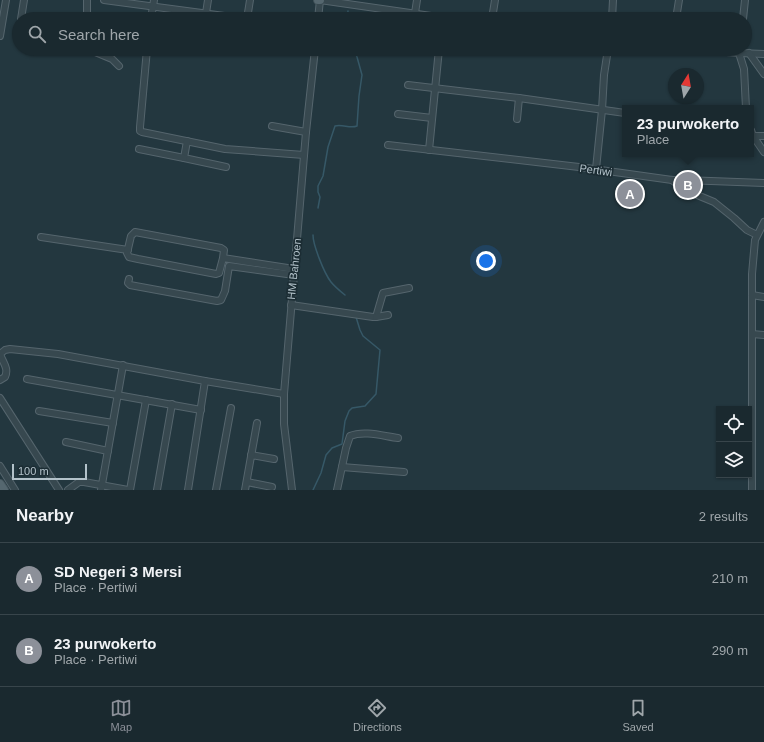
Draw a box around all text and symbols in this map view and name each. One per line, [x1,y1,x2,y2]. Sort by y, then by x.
search box [12,12,752,56]
icon: search [26,23,48,45]
text: Search here [58,26,140,43]
north arrow [668,68,704,104]
popup [622,105,754,157]
text: 23 purwokerto [637,115,739,132]
text: Place [637,132,669,147]
street label: Pertiwi [579,162,613,178]
pin: B [675,170,701,200]
pin: A [617,179,643,209]
street label: HM Bahroen [285,238,303,300]
your location [476,251,496,271]
map controls [716,406,752,478]
button: locate [716,406,752,442]
button: layers [716,442,752,478]
scale bar [12,462,87,481]
text: 100 m [18,465,49,477]
text: Nearby [16,506,74,525]
text: 2 results [699,509,748,524]
text: SD Negeri 3 Mersi [54,563,182,580]
text: A [24,571,34,586]
text: 210 m [712,571,748,586]
text: Place · Pertiwi [54,580,137,595]
text: 23 purwokerto [54,635,157,652]
text: B [24,643,34,658]
text: 290 m [712,643,748,658]
text: Place · Pertiwi [54,652,137,667]
tab: Map [110,697,132,733]
tab: Directions [353,697,402,733]
tab: Saved [622,697,654,733]

